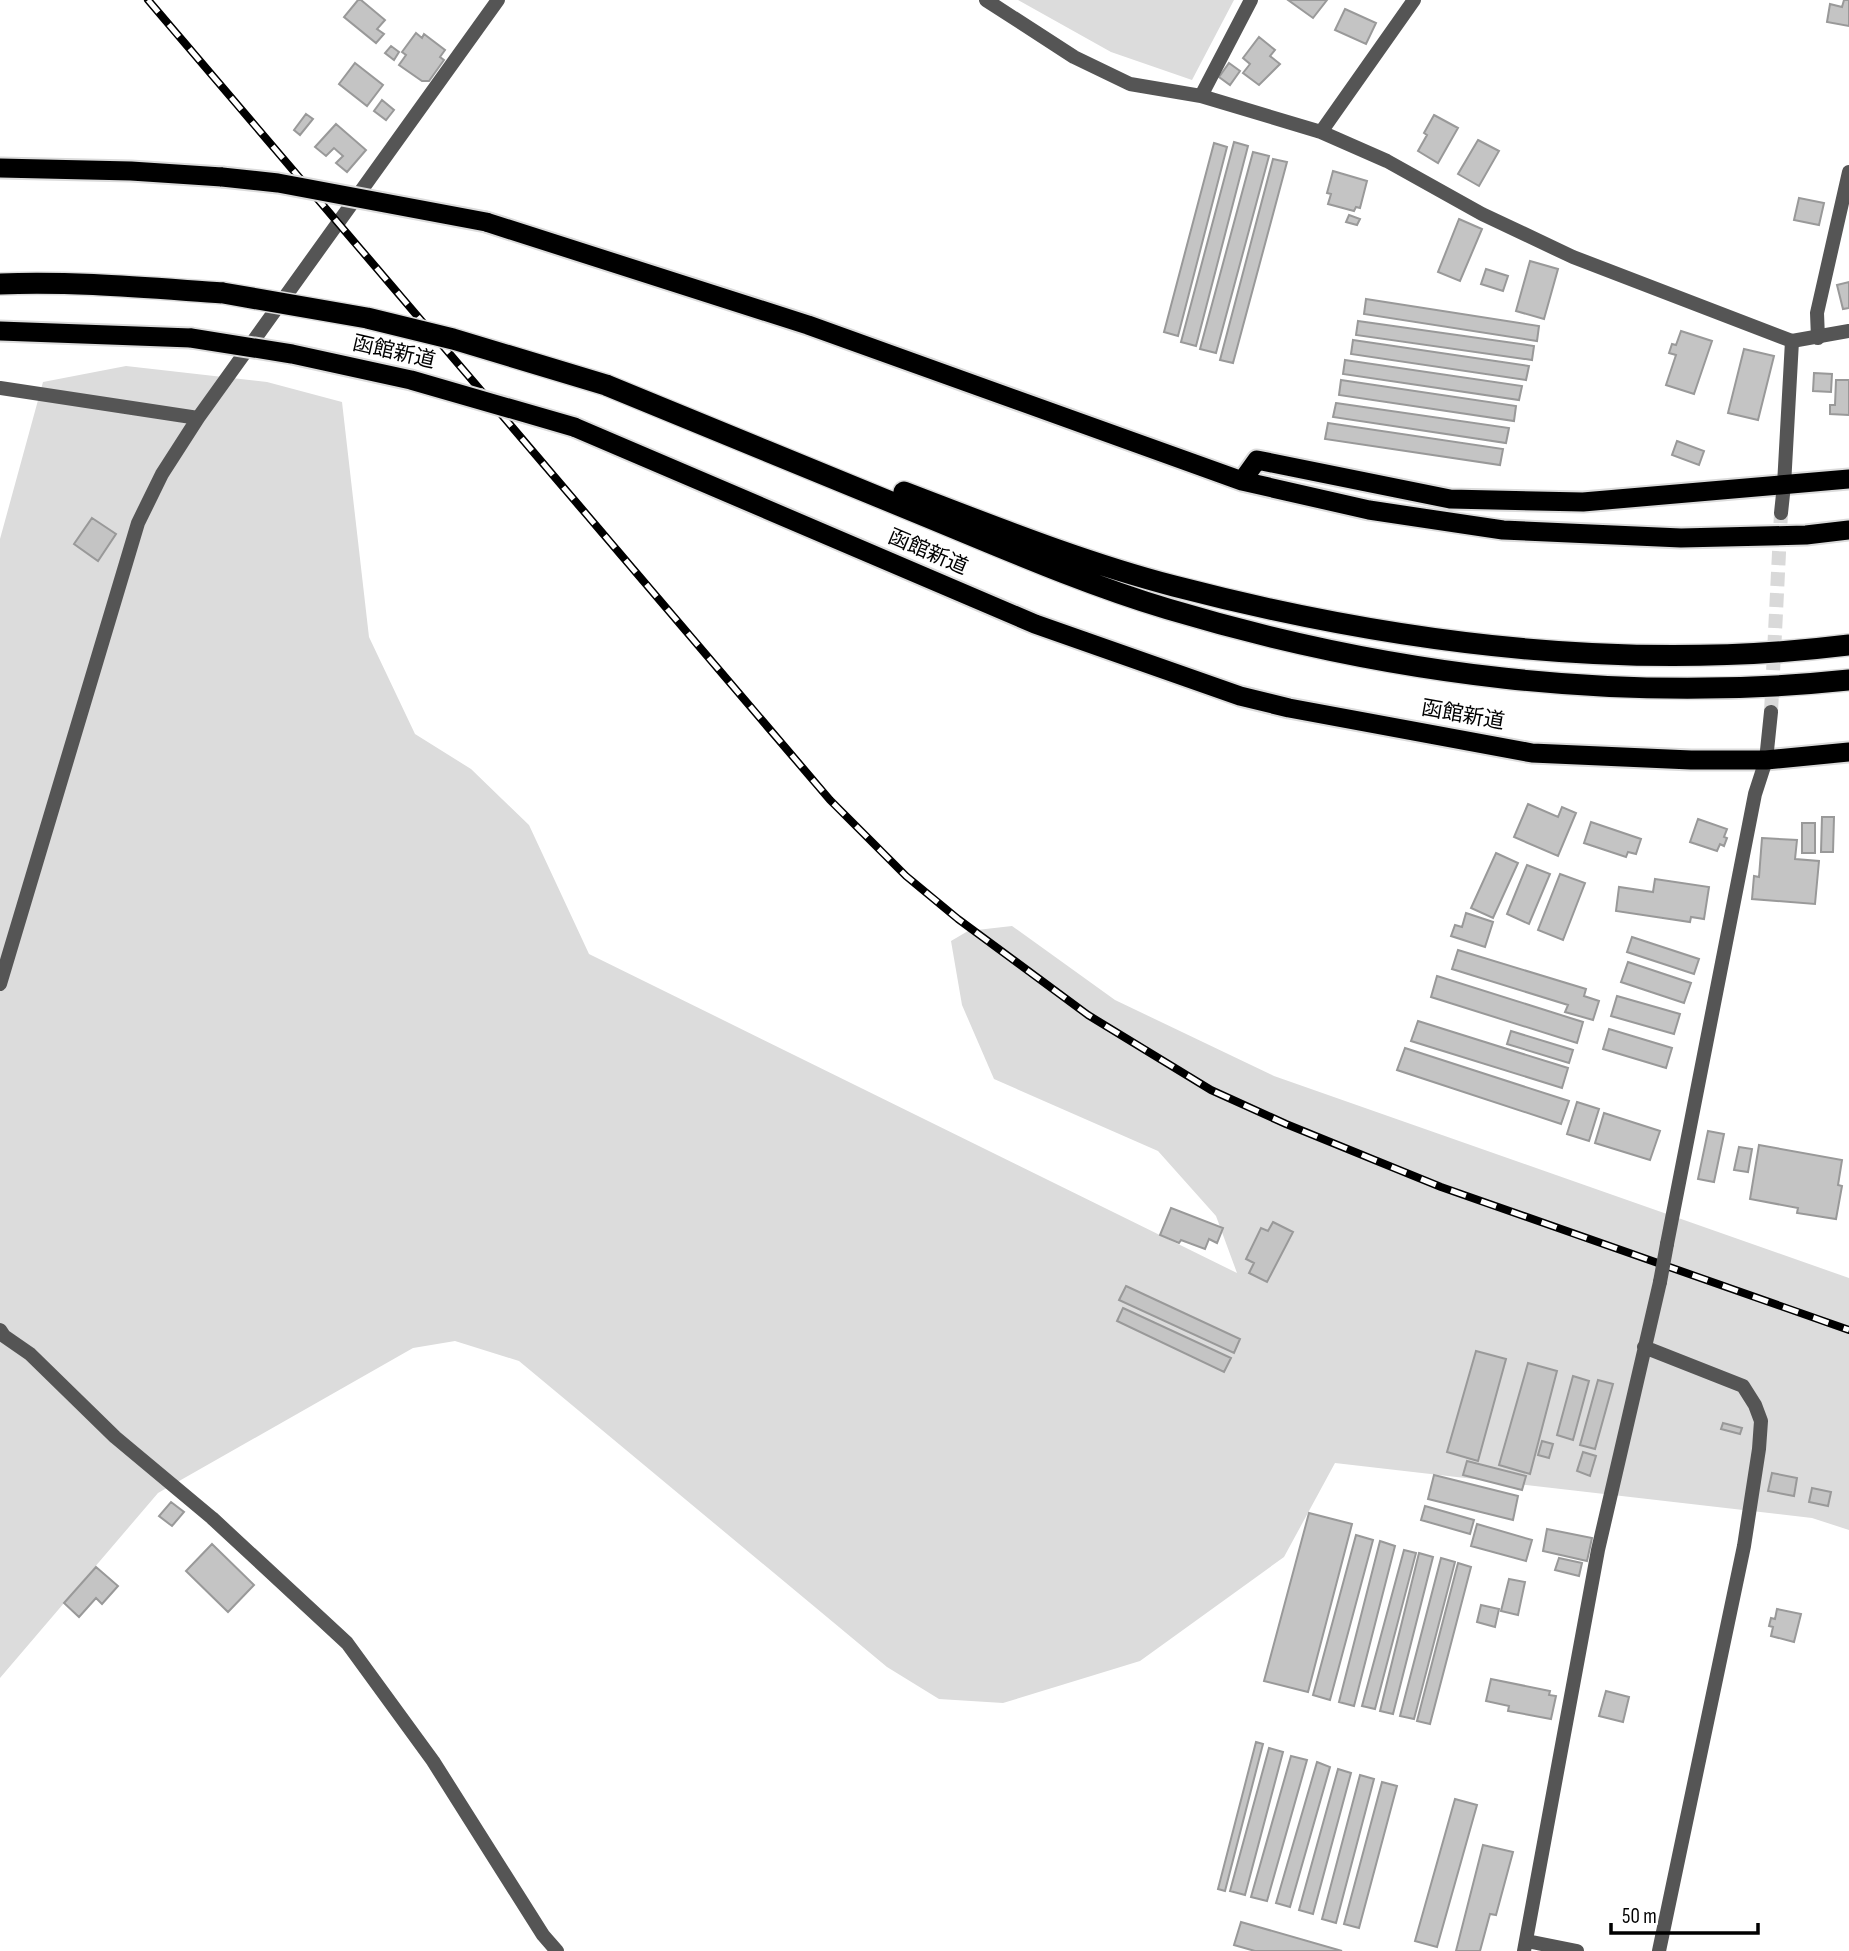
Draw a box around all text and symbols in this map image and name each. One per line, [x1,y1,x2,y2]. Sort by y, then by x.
street label: 函館新道 [350,330,438,374]
street label: 函館新道 [884,524,972,580]
street label: 函館新道 [1419,695,1507,735]
scale bar [1611,1892,1758,1936]
text: 50 m [1622,1904,1657,1929]

